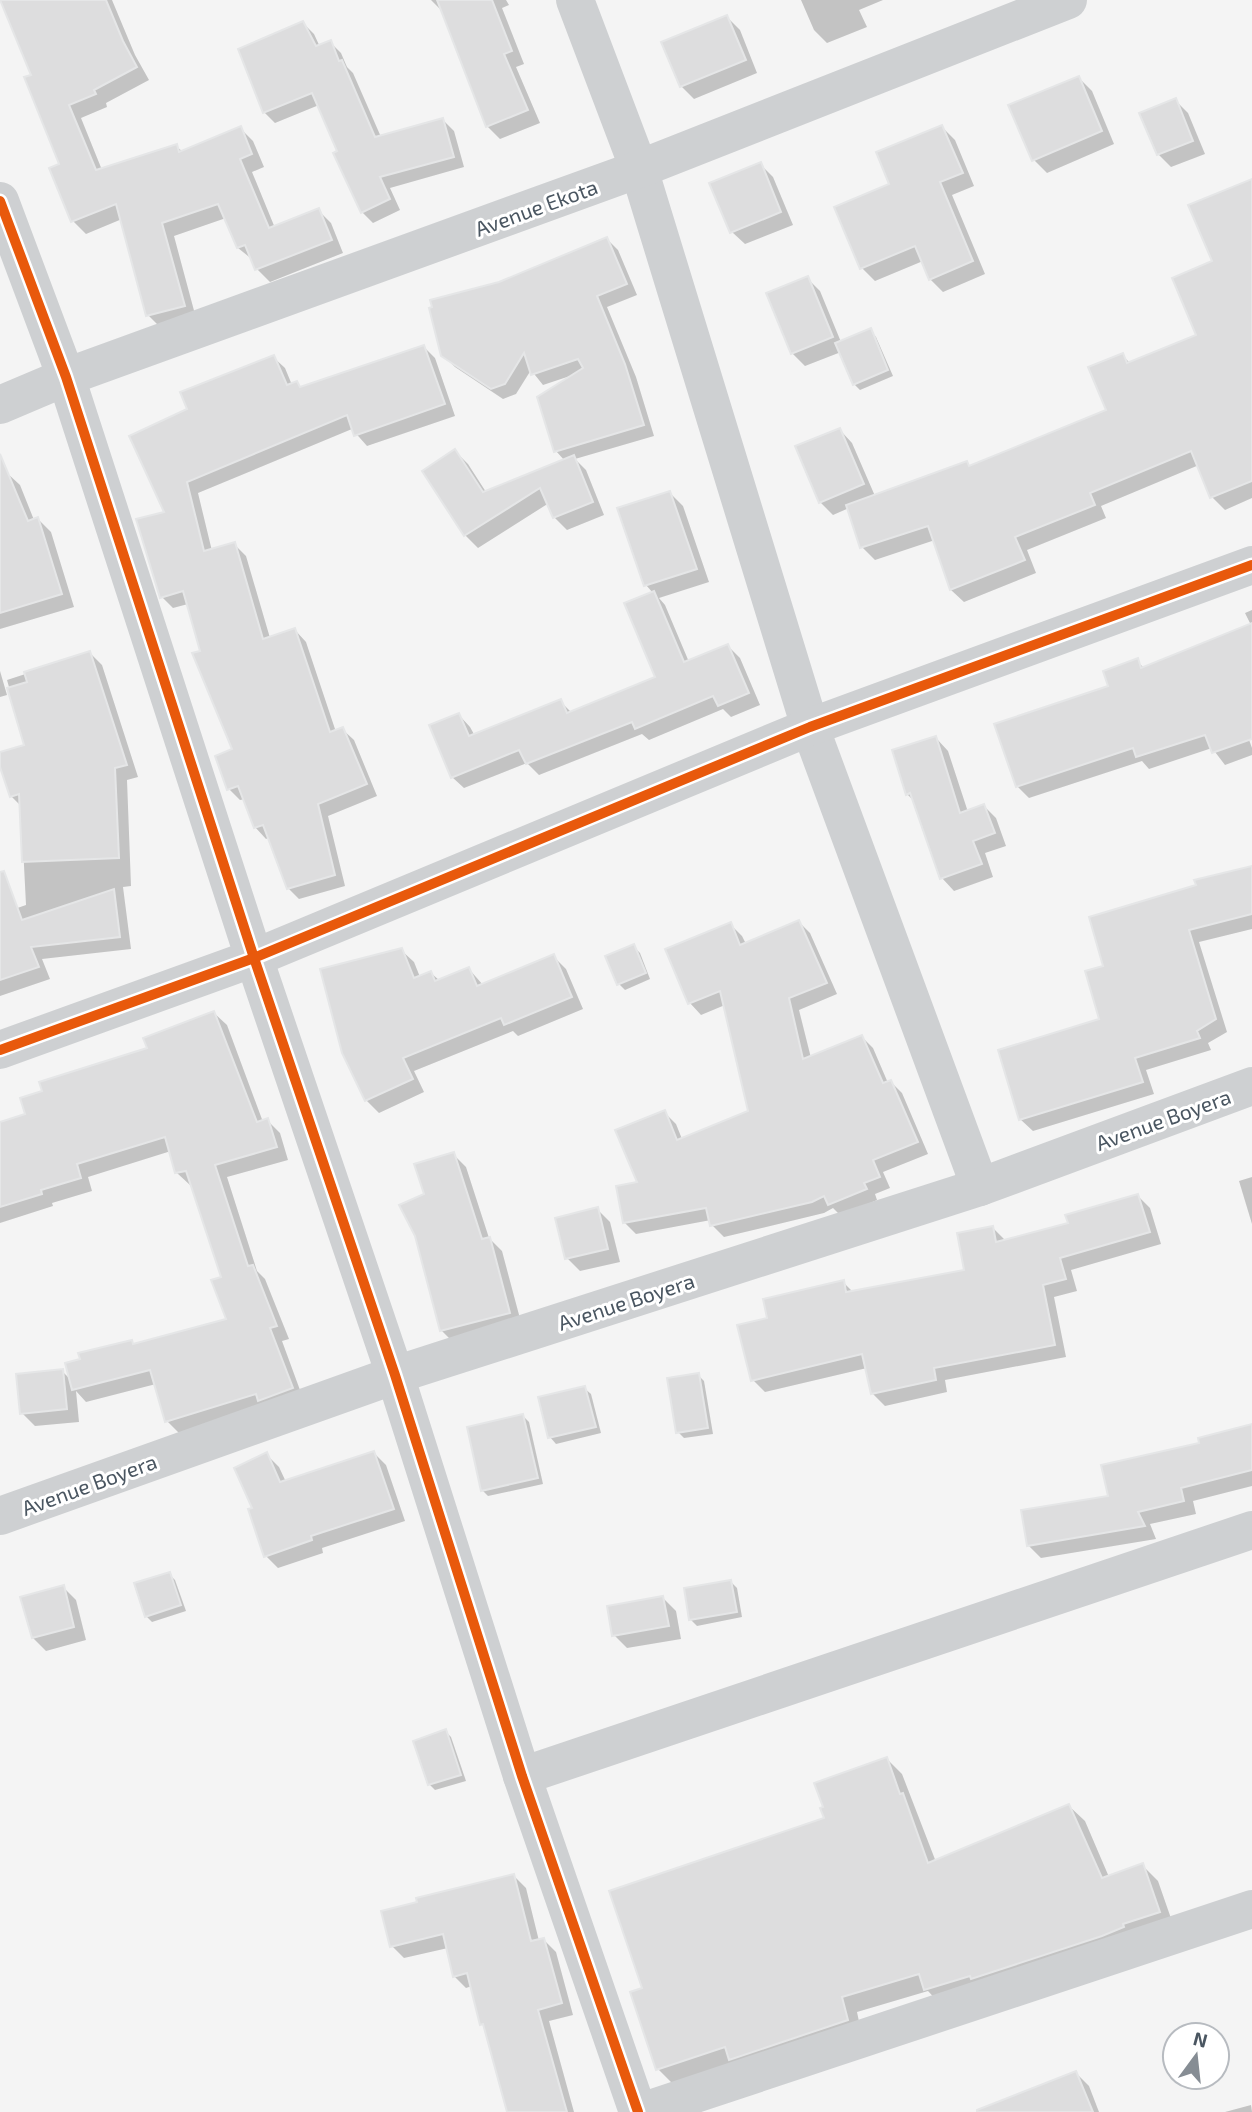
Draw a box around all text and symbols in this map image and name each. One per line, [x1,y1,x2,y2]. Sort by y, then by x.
street label: Avenue Ekota [471,173,601,241]
street label: Avenue Boyera [1092,1083,1234,1155]
street label: Avenue Boyera [555,1267,697,1335]
street label: Avenue Boyera [18,1448,160,1520]
north arrow [1161,2021,1231,2091]
text: N [1191,2026,1210,2052]

